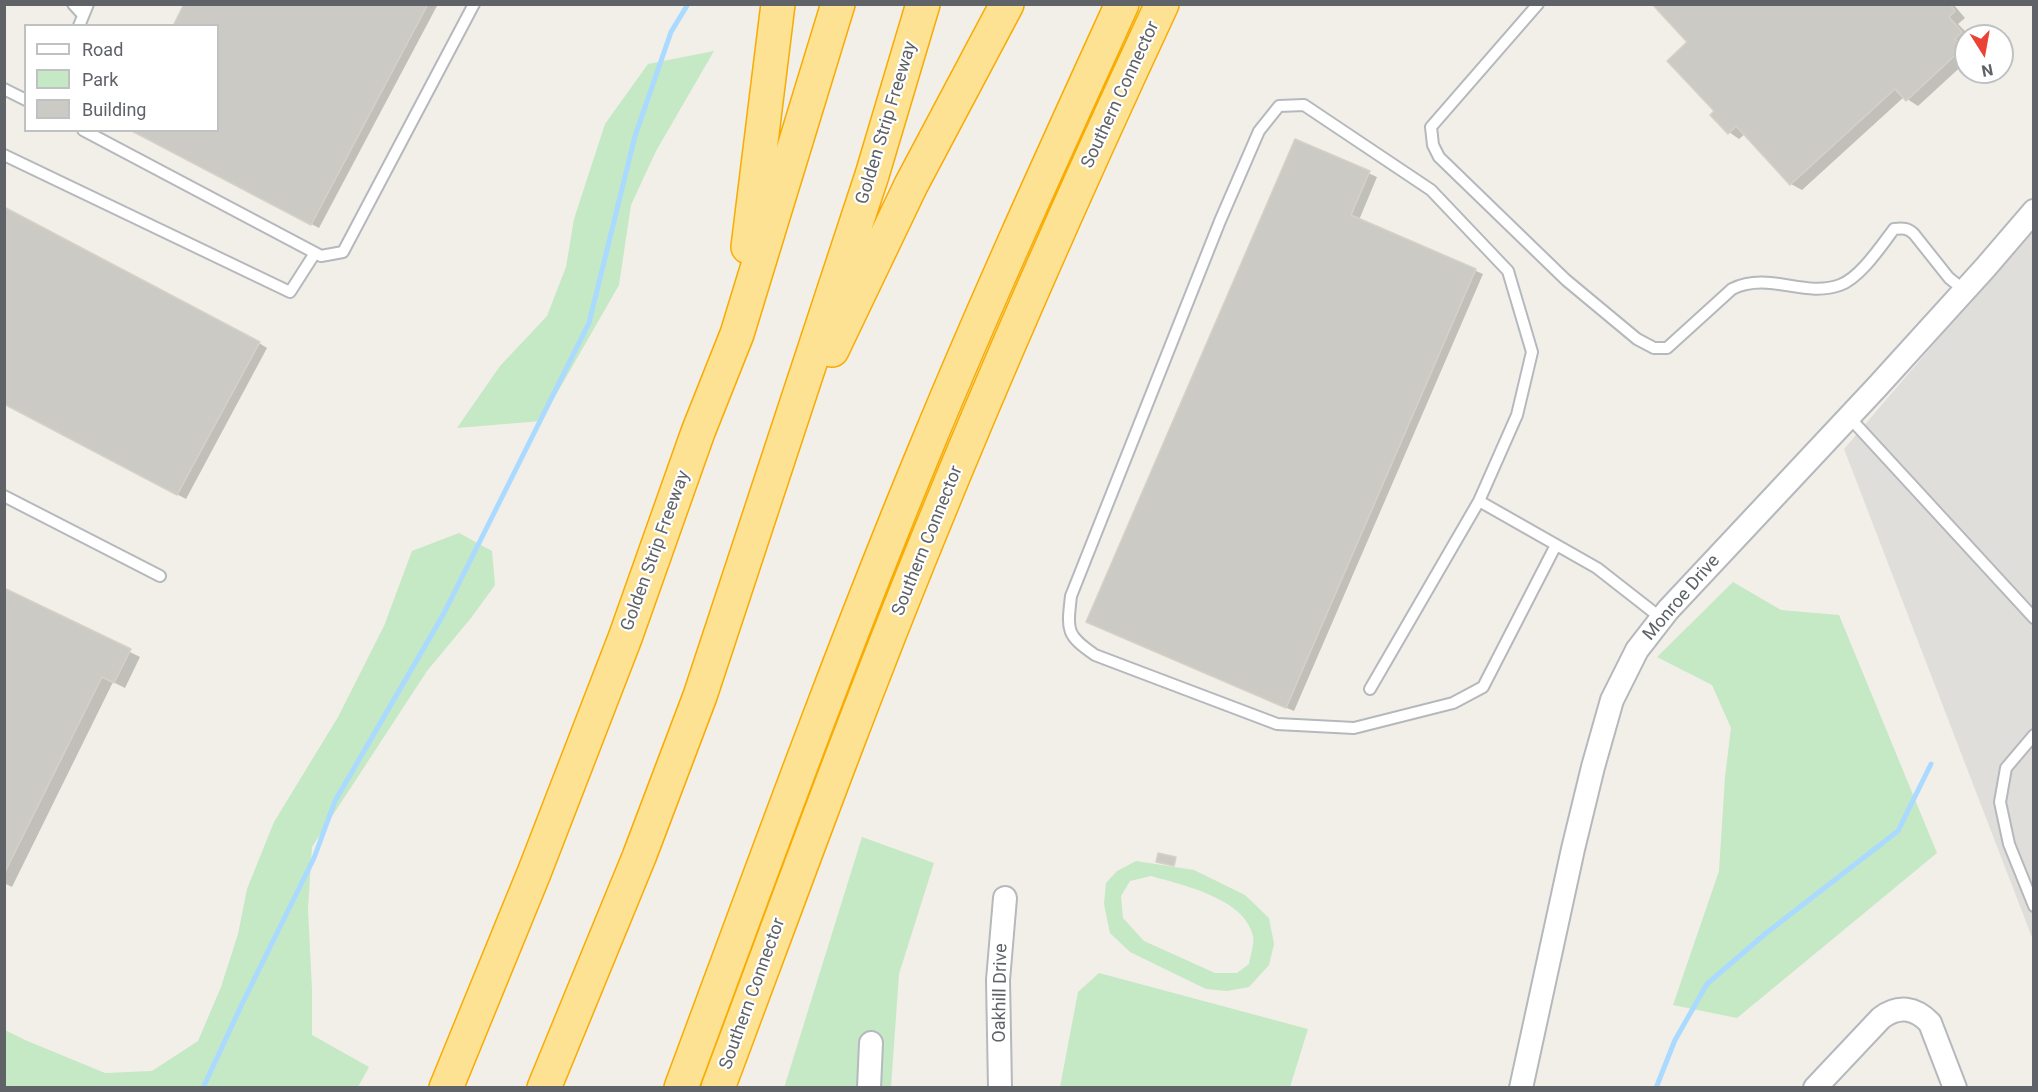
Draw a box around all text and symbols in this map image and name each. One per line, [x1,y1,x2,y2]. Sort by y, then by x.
street label: Southern Connector [1077,18,1165,172]
legend [24,24,219,132]
north arrow [1954,24,2014,84]
text: Road [82,39,123,60]
street label: Golden Strip Freeway [852,39,922,207]
text: N [1980,60,1995,81]
text: Park [82,69,118,90]
text: Building [82,99,146,120]
street label: Southern Connector [888,463,968,619]
street label: Golden Strip Freeway [617,468,695,634]
street label: Monroe Drive [1639,551,1725,645]
street label: Southern Connector [716,915,790,1073]
street label: Oakhill Drive [989,943,1013,1043]

